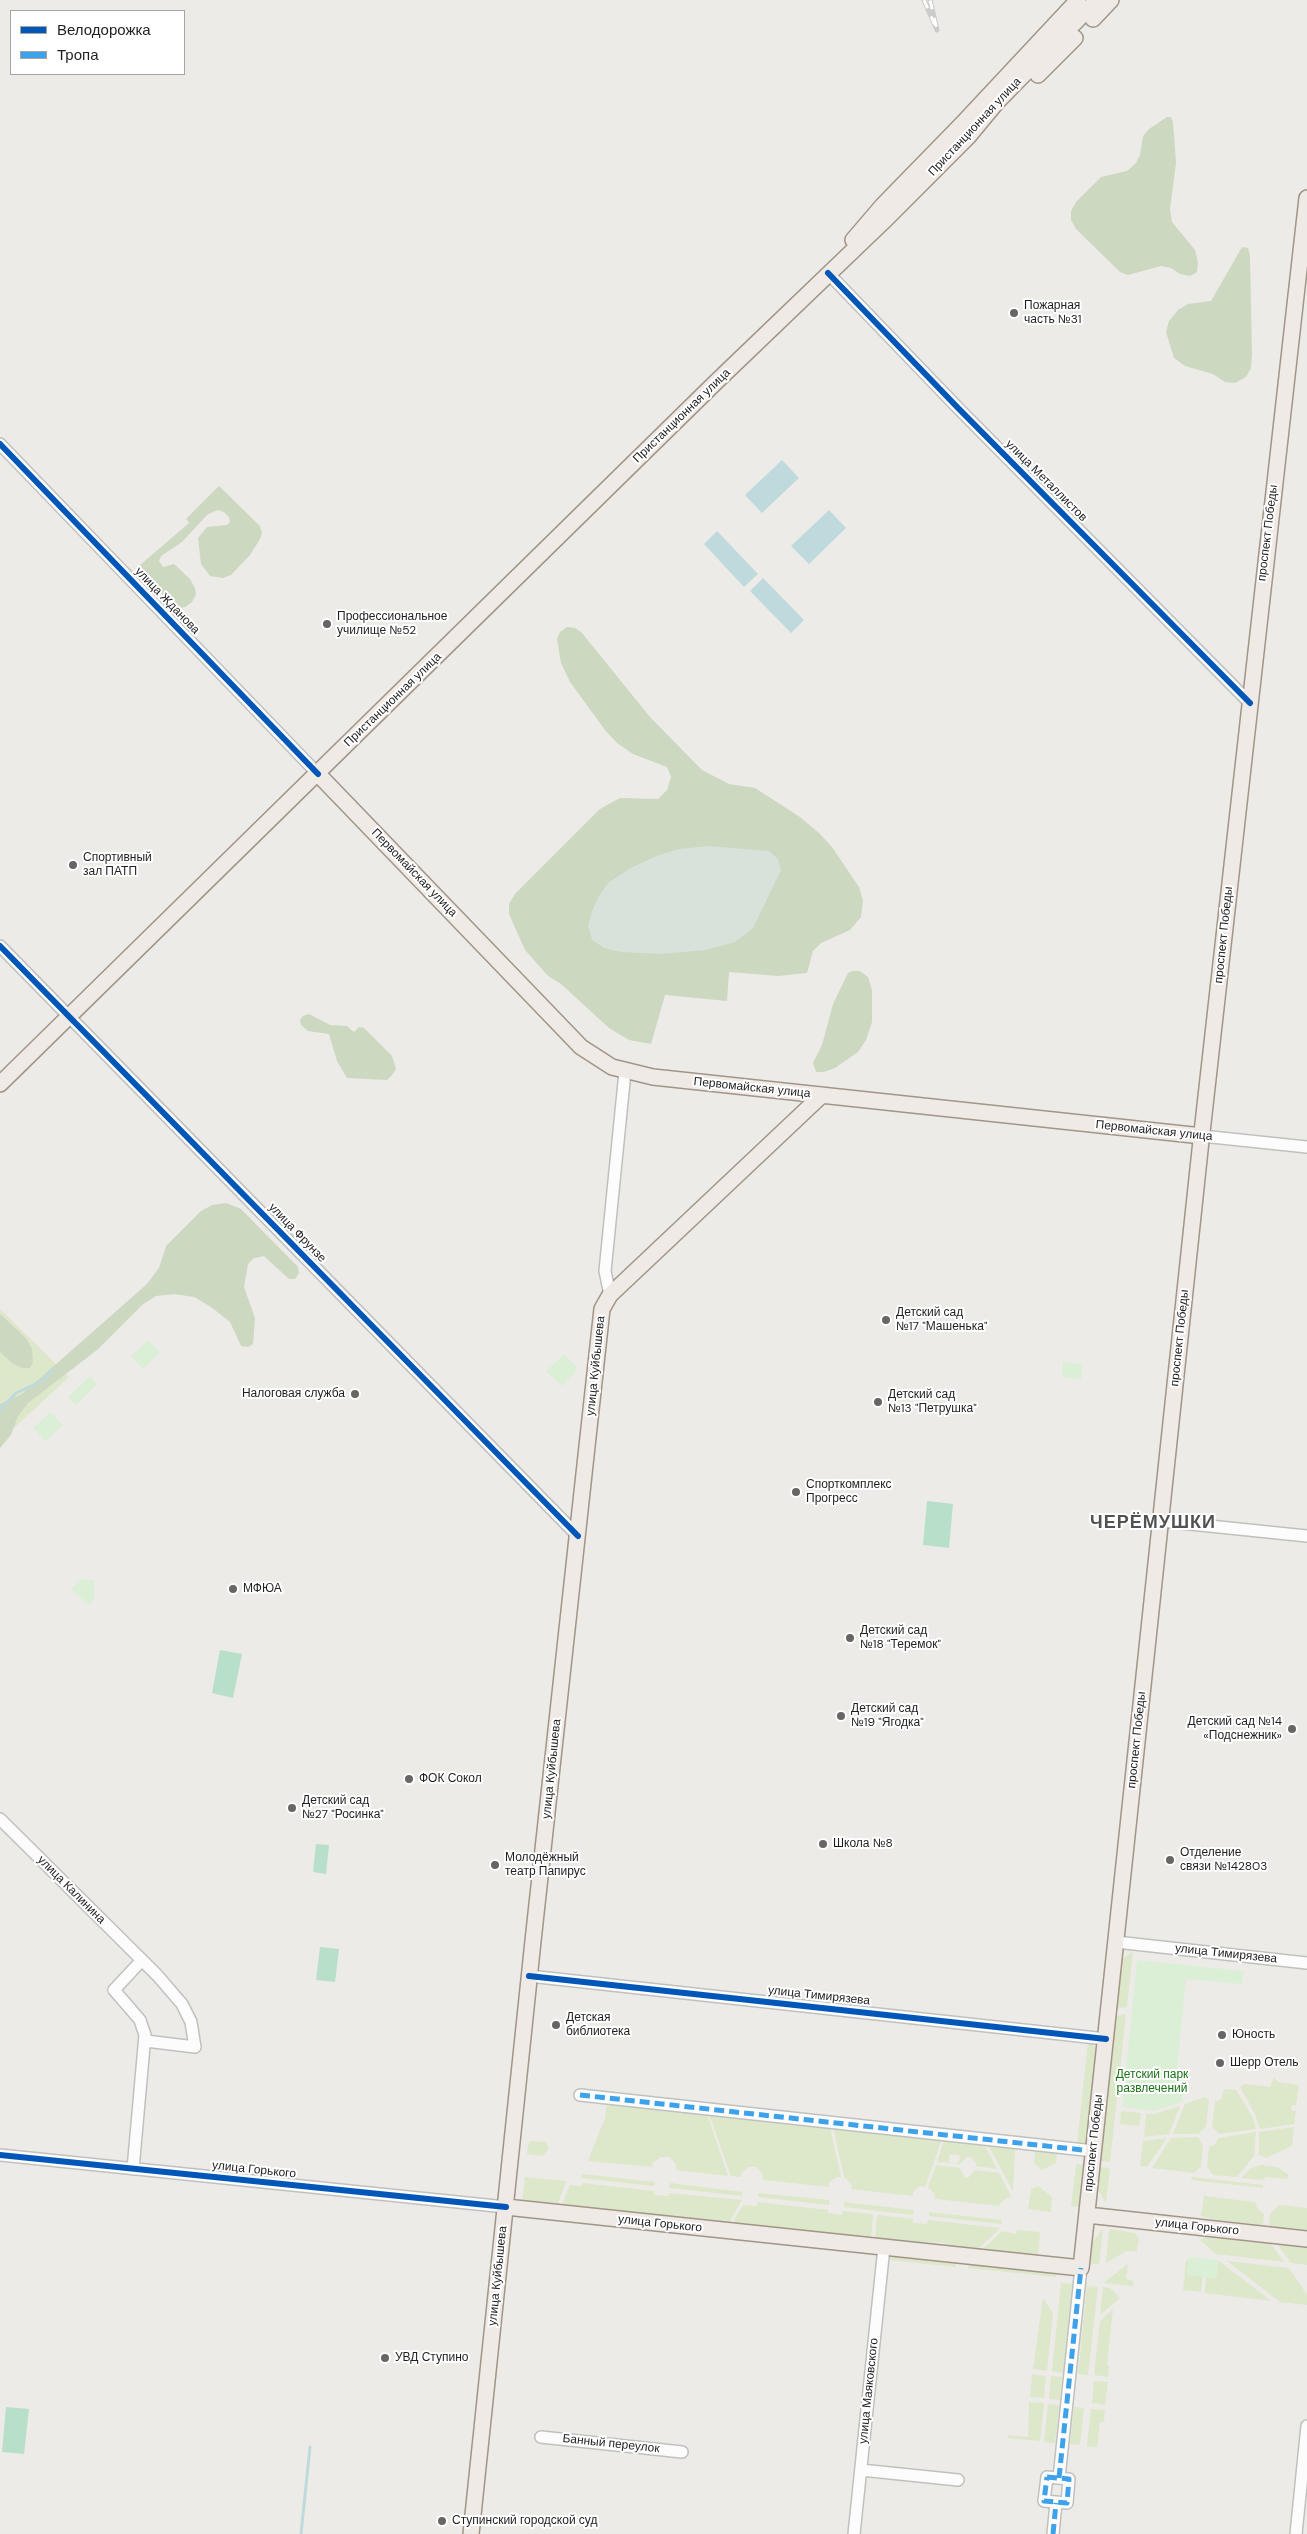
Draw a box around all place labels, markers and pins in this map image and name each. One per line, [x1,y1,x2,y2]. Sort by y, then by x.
place label: Пожарная часть №31 [1024,299,1081,327]
marker: Пожарная часть №31 [1008,307,1020,319]
place label: Профессиональное училище №52 [337,610,447,638]
marker: Профессиональное училище №52 [321,618,333,630]
place label: Спортивный зал ПАТП [83,851,152,879]
marker: Спортивный зал ПАТП [67,859,79,871]
place label: Детский сад №17 "Машенька" [896,1306,987,1334]
marker: Детский сад №17 "Машенька" [880,1314,892,1326]
place label: Налоговая служба [242,1387,345,1401]
marker: Налоговая служба [349,1388,361,1400]
place label: Детский сад №13 "Петрушка" [888,1388,977,1416]
marker: Детский сад №13 "Петрушка" [872,1396,884,1408]
place label: Спорткомплекс Прогресс [806,1478,892,1506]
marker: Спорткомплекс Прогресс [790,1486,802,1498]
place label: МФЮА [243,1582,282,1596]
marker: МФЮА [227,1583,239,1595]
place label: Детский сад №18 "Теремок" [860,1624,941,1652]
marker: Детский сад №18 "Теремок" [844,1632,856,1644]
place label: Детский сад №19 "Ягодка" [851,1702,924,1730]
marker: Детский сад №19 "Ягодка" [835,1710,847,1722]
place label: Детский сад №14 «Подснежник» [1188,1715,1282,1743]
marker: Детский сад №14 «Подснежник» [1286,1723,1298,1735]
place label: ФОК Сокол [419,1772,482,1786]
marker: ФОК Сокол [403,1773,415,1785]
place label: Детский сад №27 "Росинка" [302,1794,384,1822]
marker: Детский сад №27 "Росинка" [286,1802,298,1814]
place label: Школа №8 [833,1837,893,1851]
marker: Школа №8 [817,1838,829,1850]
place label: Отделение связи №142803 [1180,1846,1267,1874]
place label: Молодёжный театр Папирус [505,1851,586,1879]
marker: Отделение связи №142803 [1164,1854,1176,1866]
marker: Молодёжный театр Папирус [489,1859,501,1871]
place label: Детская библиотека [566,2011,630,2039]
marker: Детская библиотека [550,2019,562,2031]
place label: Юность [1232,2028,1275,2042]
marker: Юность [1216,2029,1228,2041]
place label: Шерр Отель [1230,2056,1298,2070]
marker: Шерр Отель [1214,2057,1226,2069]
place label: УВД Ступино [395,2351,468,2365]
marker: УВД Ступино [379,2352,391,2364]
place label: Ступинский городской суд [452,2514,597,2528]
marker: Ступинский городской суд [436,2515,448,2527]

